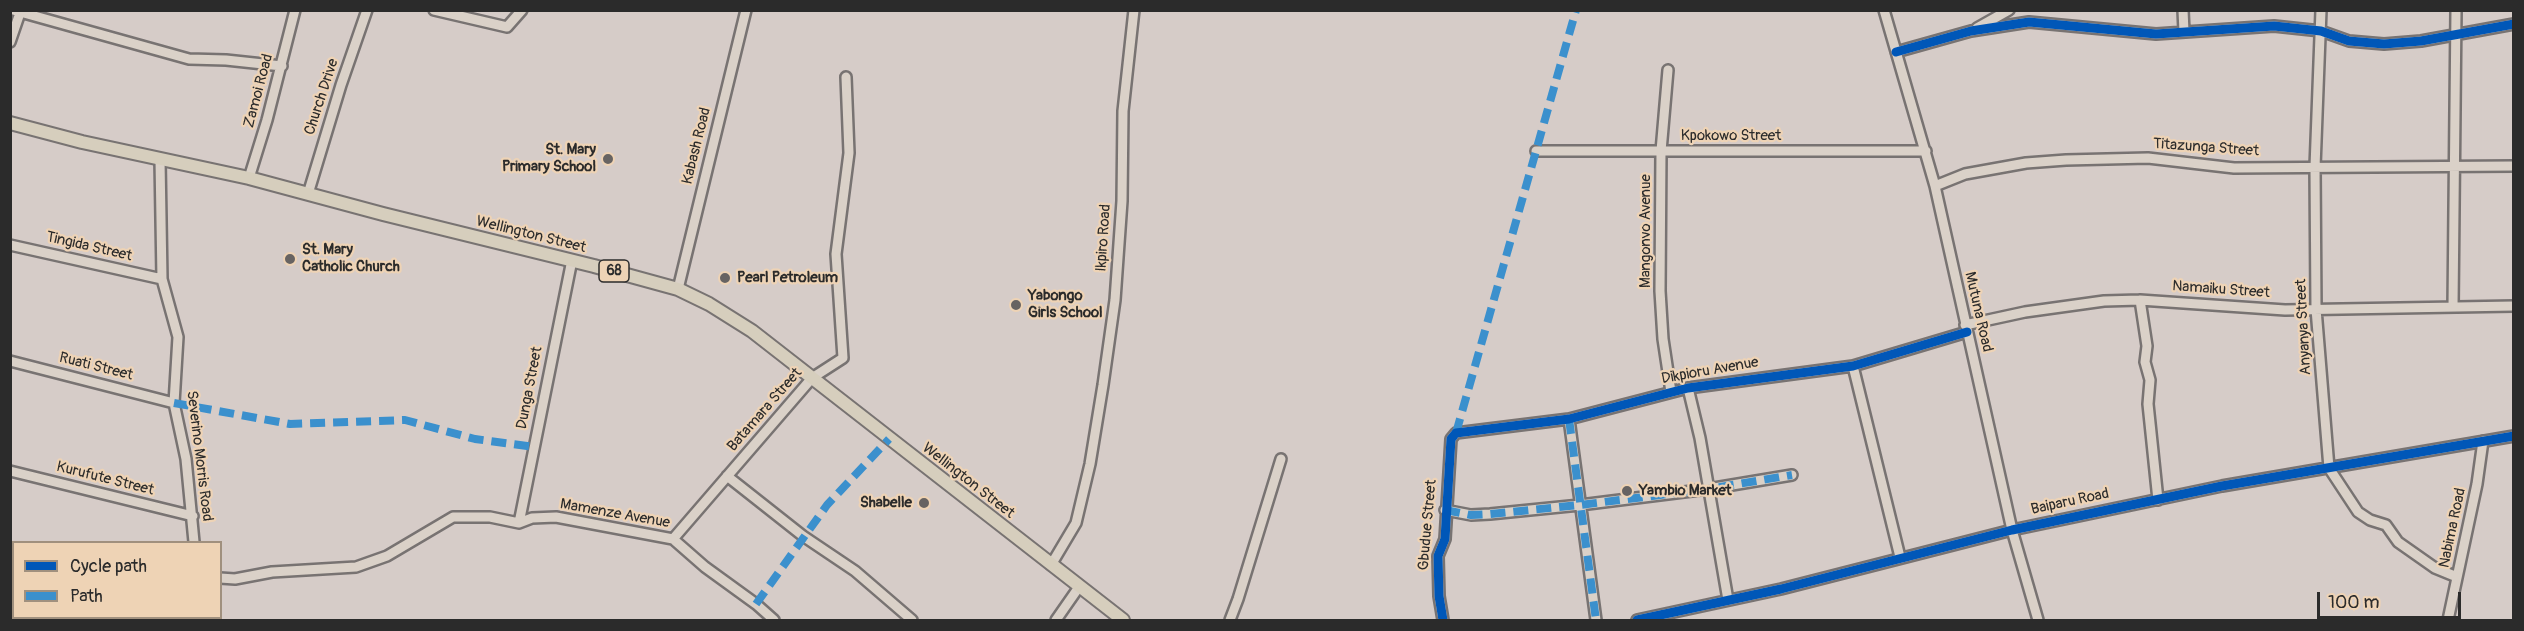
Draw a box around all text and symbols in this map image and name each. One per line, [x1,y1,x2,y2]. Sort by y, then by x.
street label: Zamoi Road [241,52,277,130]
street label: Church Drive [301,57,343,137]
street label: Kabash Road [679,106,715,186]
street label: Kpokowo Street [1681,127,1781,145]
street label: Titazunga Street [2152,135,2260,161]
place label: St. Mary Primary School [502,141,596,176]
marker: St. Mary Primary School [601,152,615,166]
street label: Mangonvo Avenue [1637,174,1655,288]
street label: Ikpiro Road [1093,204,1115,272]
street label: Wellington Street [474,213,588,257]
street label: Tingida Street [44,228,134,266]
place label: St. Mary Catholic Church [302,241,400,276]
marker: St. Mary Catholic Church [283,252,297,266]
road number: 68 [599,260,629,282]
place label: Pearl Petroleum [737,269,838,287]
street label: Mutuna Road [1960,270,1996,354]
marker: Pearl Petroleum [718,271,732,285]
street label: Namaiku Street [2172,278,2270,302]
street label: Anyanya Street [2292,278,2316,376]
place label: Yabongo Girls School [1028,287,1103,322]
marker: Yabongo Girls School [1009,298,1023,312]
street label: Dunga Street [513,345,547,431]
street label: Ruati Street [57,349,135,385]
street label: Dikpioru Avenue [1660,354,1760,388]
street label: Batamara Street [724,365,806,455]
street label: Severino Morris Road [182,390,216,522]
street label: Wellington Street [918,439,1018,523]
street label: Kurufute Street [54,458,156,500]
street label: Gbudue Street [1415,479,1441,571]
place label: Yambio Market [1639,482,1732,500]
marker: Yambio Market [1620,484,1634,498]
street label: Baiparu Road [2029,485,2111,519]
street label: Nabima Road [2436,486,2470,570]
place label: Shabelle [860,494,912,512]
street label: Mamenze Avenue [559,495,671,533]
marker: Shabelle [917,496,931,510]
legend [12,541,222,619]
text: Cycle path [70,555,147,578]
scale bar [2320,580,2464,618]
text: Path [70,585,103,608]
text: 100 m [2328,591,2380,614]

